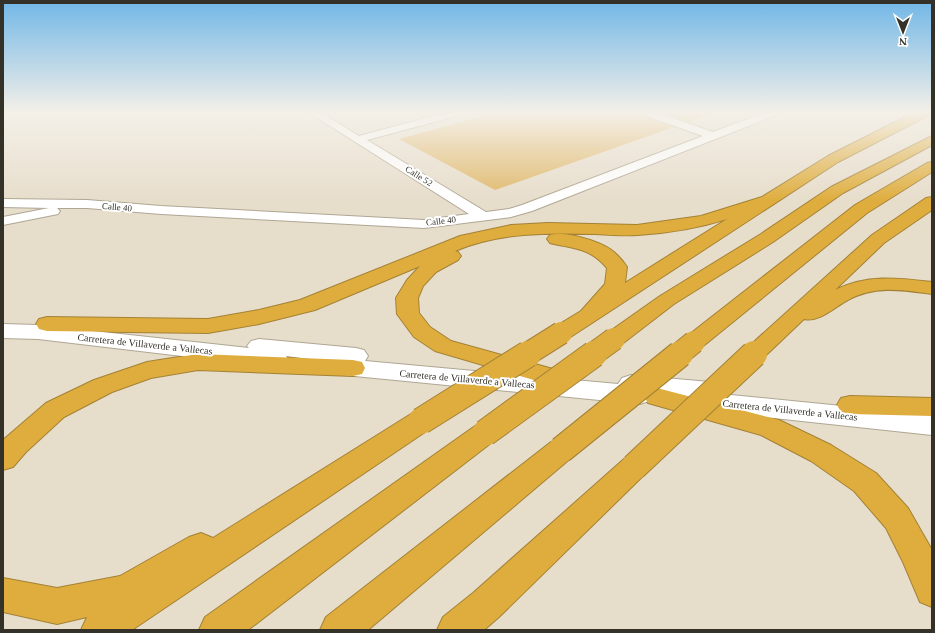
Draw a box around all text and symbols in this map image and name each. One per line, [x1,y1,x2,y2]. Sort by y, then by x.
north arrow [883,12,923,52]
text: N [899,36,907,48]
street label: Calle 52 [404,164,434,188]
street label: Calle 40 [101,201,133,213]
street label: Calle 40 [425,214,457,228]
street label: Carretera de Villaverde a Vallecas [77,331,213,357]
street label: Carretera de Villaverde a Vallecas [399,368,535,390]
street label: Carretera de Villaverde a Vallecas [722,397,858,423]

